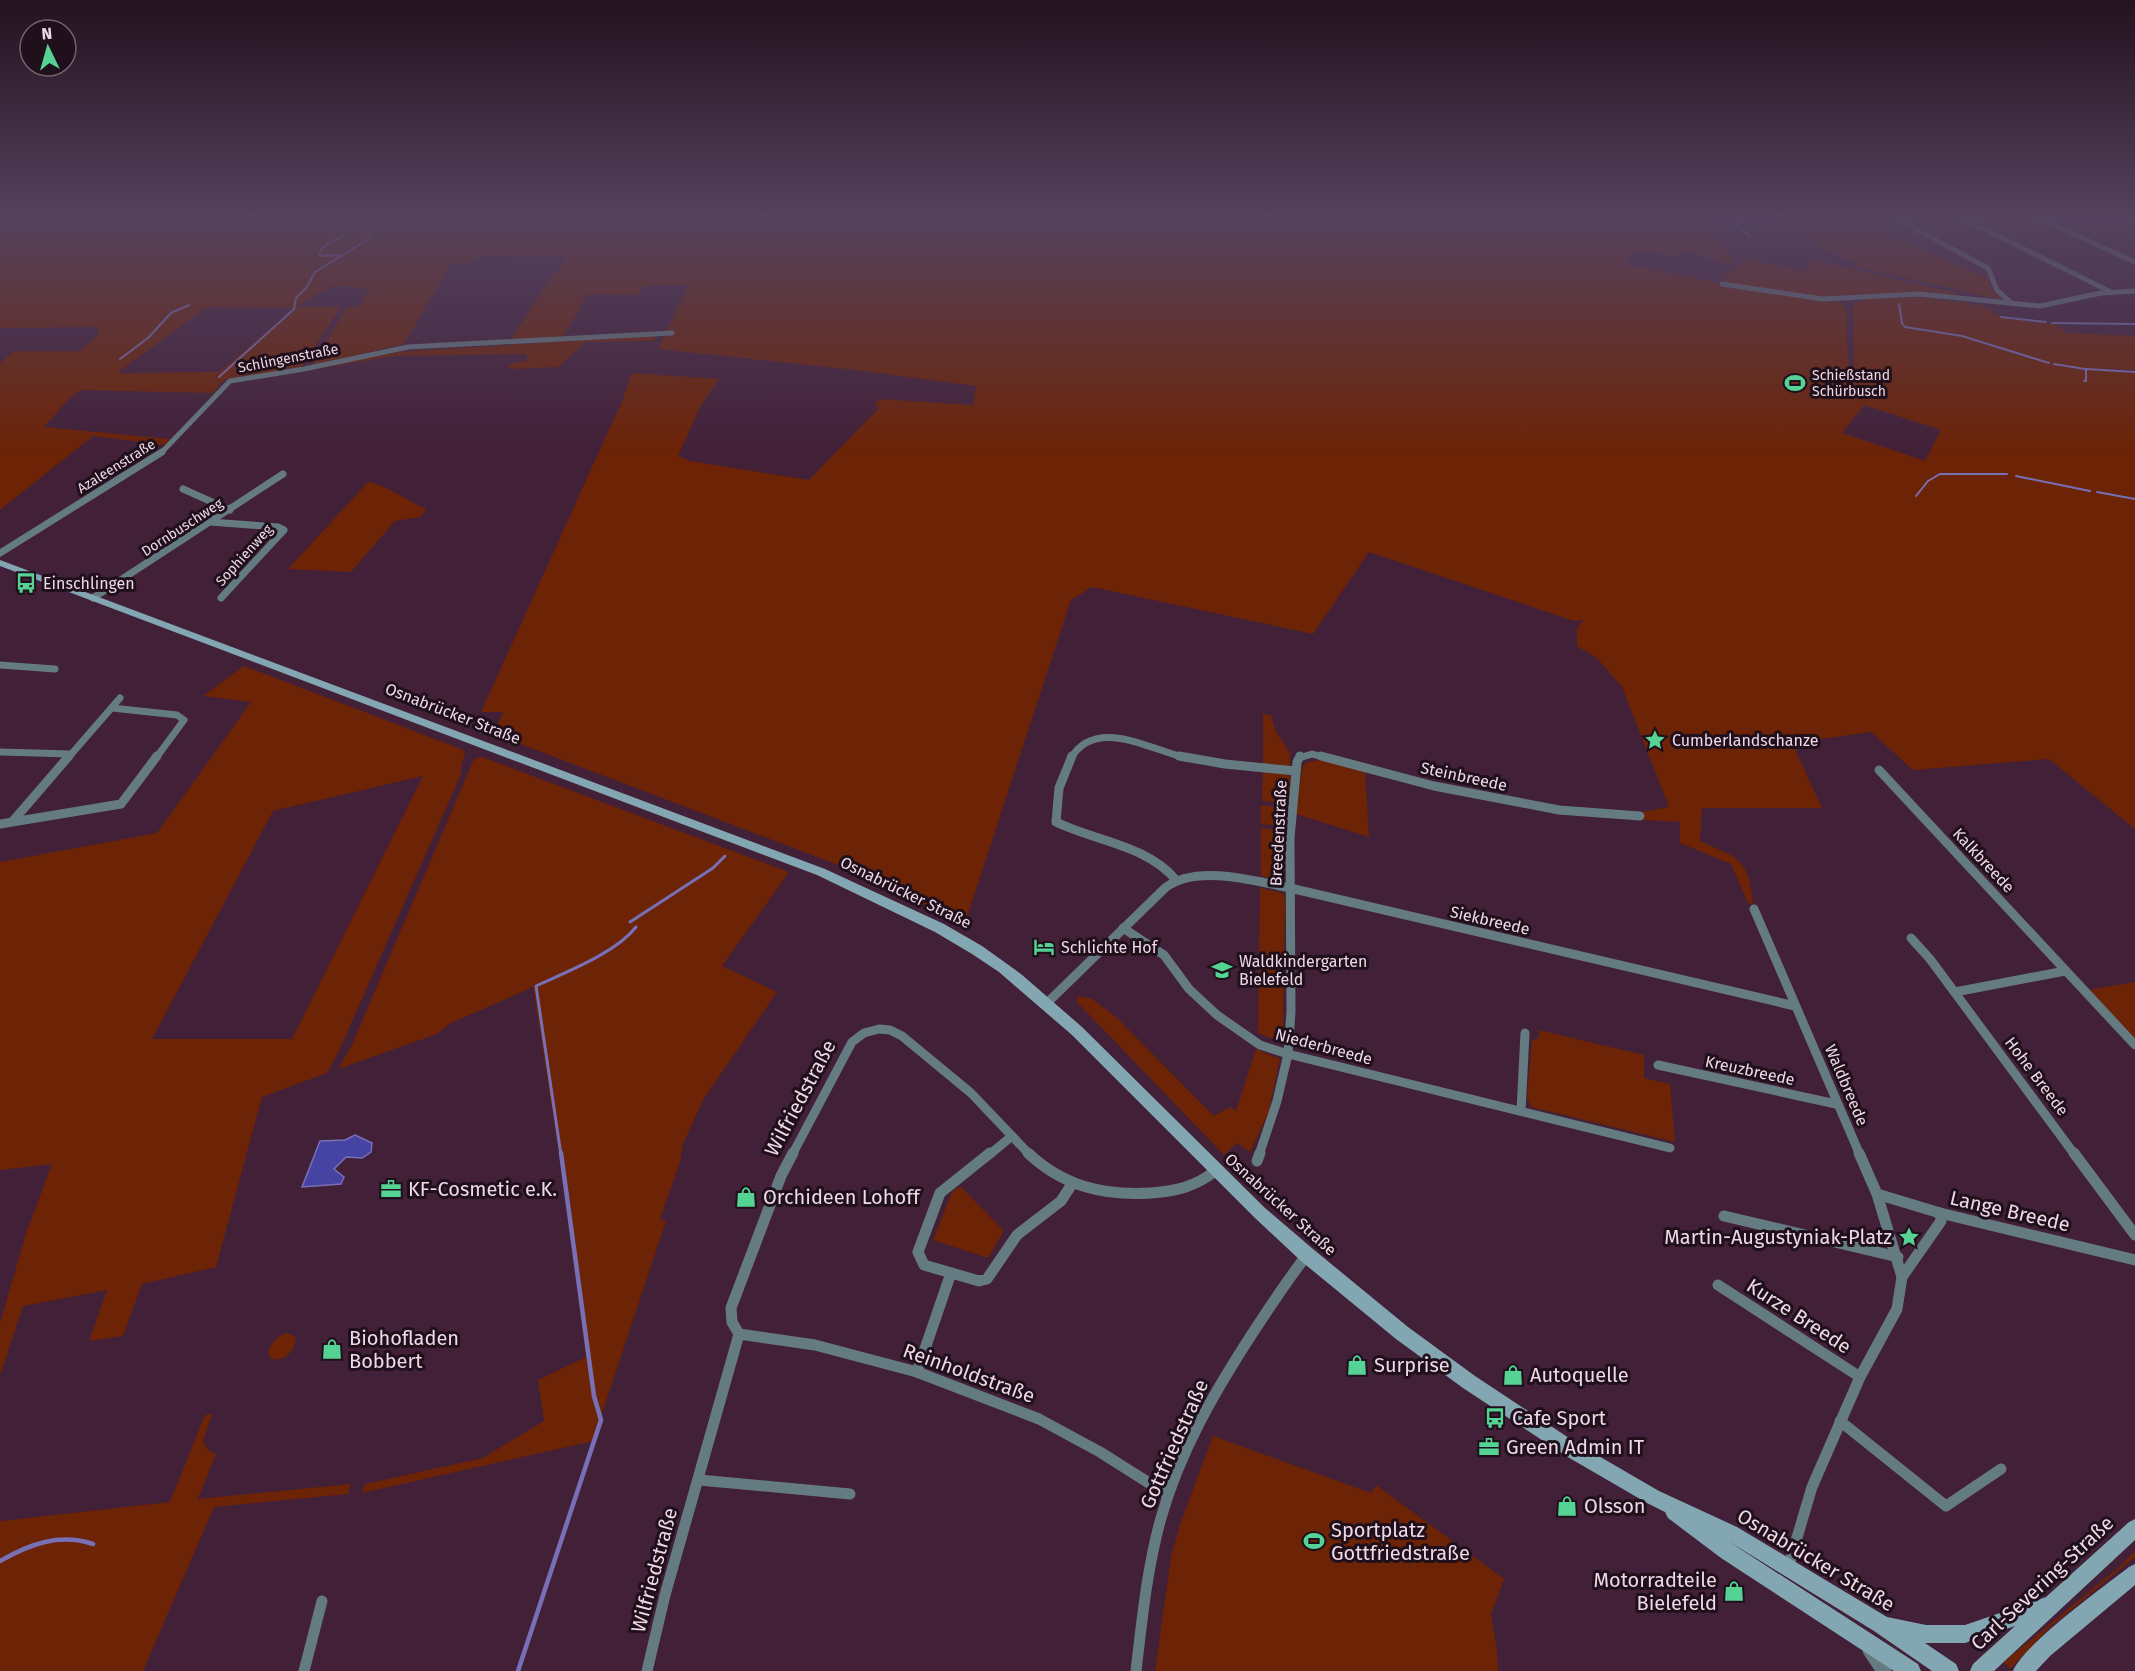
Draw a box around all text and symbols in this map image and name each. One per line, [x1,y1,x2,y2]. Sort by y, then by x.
north arrow [18,18,78,78]
text: N [41,24,53,43]
street label: Schlingenstraße [237,340,340,377]
place label: Schießstand Schürbusch [1812,367,1890,400]
sports icon: Schießstand Schürbusch [1783,371,1807,395]
street label: Azaleenstraße [74,436,158,497]
street label: Dornbuschweg [138,494,227,560]
street label: Sophienweg [212,520,277,590]
bus stop icon: Einschlingen [14,571,38,595]
place label: Einschlingen [43,574,135,593]
street label: Osnabrücker Straße [382,679,523,748]
place icon: Cumberlandschanze [1643,728,1667,752]
place label: Cumberlandschanze [1672,731,1819,750]
street label: Steinbreede [1419,758,1509,795]
street label: Breedenstraße [1266,779,1291,887]
street label: Kalkbreede [1949,824,2018,897]
street label: Osnabrücker Straße [837,852,974,932]
street label: Siekbreede [1448,902,1532,939]
hotel icon: Schlichte Hof [1032,935,1056,959]
place label: Schlichte Hof [1061,938,1159,957]
place label: Waldkindergarten Bielefeld [1239,952,1367,989]
school or university icon: Waldkindergarten Bielefeld [1210,958,1234,982]
street label: Niederbreede [1273,1024,1374,1069]
street label: Hohe Breede [2001,1033,2072,1119]
street label: Wilfriedstraße [759,1036,841,1160]
street label: Waldbreede [1821,1042,1872,1129]
street label: Kreuzbreede [1703,1052,1796,1089]
street label: Osnabrücker Straße [1221,1149,1340,1259]
office icon: KF-Cosmetic e.K. [379,1177,403,1201]
place label: KF-Cosmetic e.K. [408,1177,557,1201]
shop icon: Orchideen Lohoff [734,1185,758,1209]
place label: Orchideen Lohoff [763,1185,921,1209]
street label: Lange Breede [1948,1186,2072,1236]
place label: Martin-Augustyniak-Platz [1664,1225,1892,1249]
place icon: Martin-Augustyniak-Platz [1897,1225,1921,1249]
street label: Kurze Breede [1742,1273,1856,1359]
place label: Biohofladen Bobbert [349,1326,459,1373]
shop icon: Biohofladen Bobbert [320,1337,344,1361]
street label: Reinholdstraße [900,1338,1038,1408]
shop icon: Surprise [1345,1353,1369,1377]
place label: Surprise [1374,1353,1450,1377]
shop icon: Autoquelle [1501,1363,1525,1387]
place label: Autoquelle [1530,1363,1629,1387]
street label: Gottfriedstraße [1135,1376,1213,1512]
bus stop icon: Cafe Sport [1483,1406,1507,1430]
place label: Cafe Sport [1512,1406,1607,1430]
office icon: Green Admin IT [1477,1435,1501,1459]
place label: Green Admin IT [1506,1435,1645,1459]
shop icon: Olsson [1555,1494,1579,1518]
place label: Olsson [1584,1494,1646,1518]
street label: Osnabrücker Straße [1733,1504,1899,1616]
street label: Wilfriedstraße [626,1505,682,1635]
street label: Carl-Severing-Straße [1966,1511,2118,1655]
place label: Sportplatz Gottfriedstraße [1331,1518,1470,1565]
sports icon: Sportplatz Gottfriedstraße [1302,1529,1326,1553]
place label: Motorradteile Bielefeld [1593,1568,1717,1615]
shop icon: Motorradteile Bielefeld [1722,1579,1746,1603]

